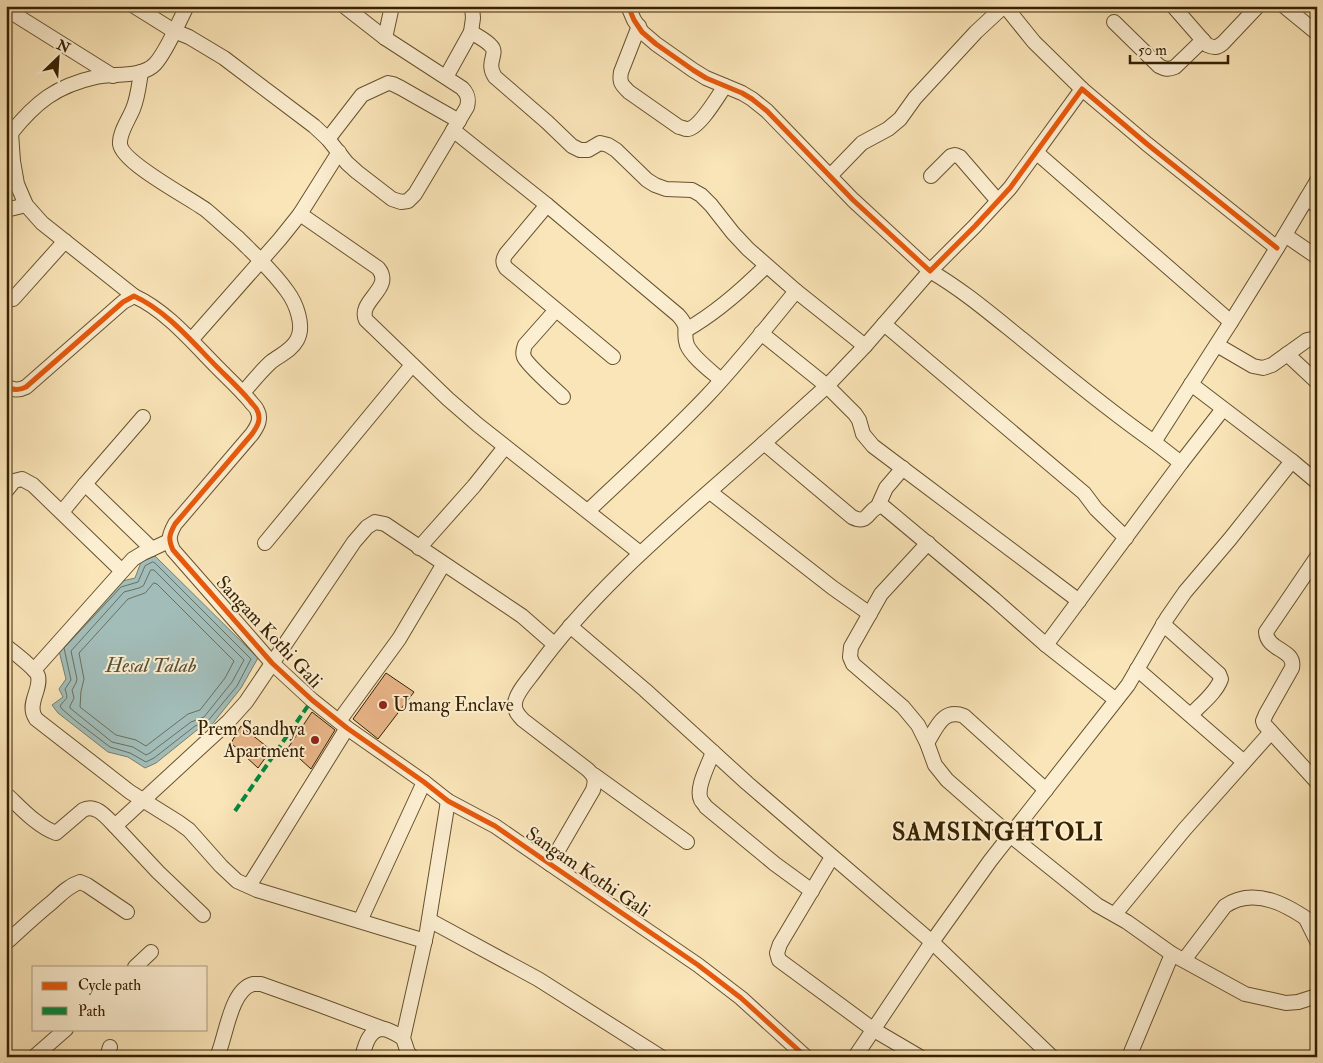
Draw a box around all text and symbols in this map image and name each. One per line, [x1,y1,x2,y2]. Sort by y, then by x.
north arrow [32,32,82,82]
scale bar [1130,32,1228,64]
text: N [53,36,73,57]
text: 50 m [1138,41,1167,60]
street label: Sangam Kothi Gali [211,571,327,693]
water label: Hesal Talab [105,653,197,678]
place label: Umang Enclave [393,693,514,717]
marker: Umang Enclave [377,699,389,711]
place label: Prem Sandhya Apartment [197,717,305,764]
marker: Prem Sandhya Apartment [309,734,321,746]
district label: SAMSINGHTOLI [892,817,1104,848]
street label: Sangam Kothi Gali [521,821,655,923]
legend [32,966,208,1030]
text: Cycle path [78,976,141,996]
text: Path [78,1002,105,1021]

